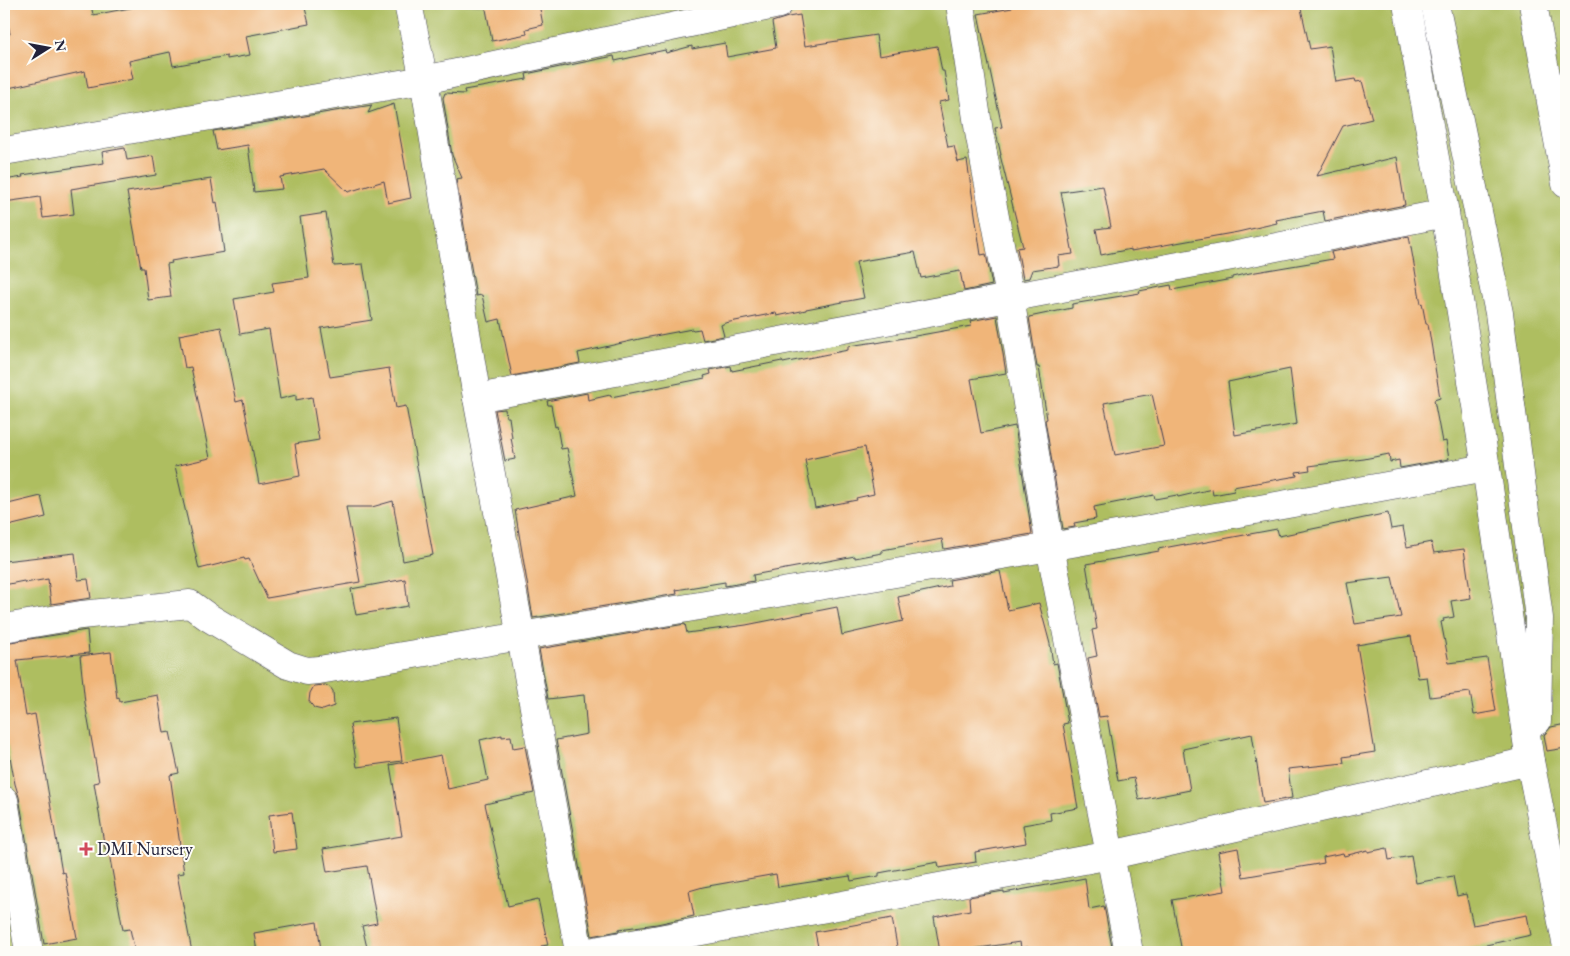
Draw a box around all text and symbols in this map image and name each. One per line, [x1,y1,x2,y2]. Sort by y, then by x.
north arrow [22,22,72,72]
text: N [51,38,71,53]
place label: DMI Nursery [97,837,193,860]
marker: DMI Nursery [79,842,93,856]

